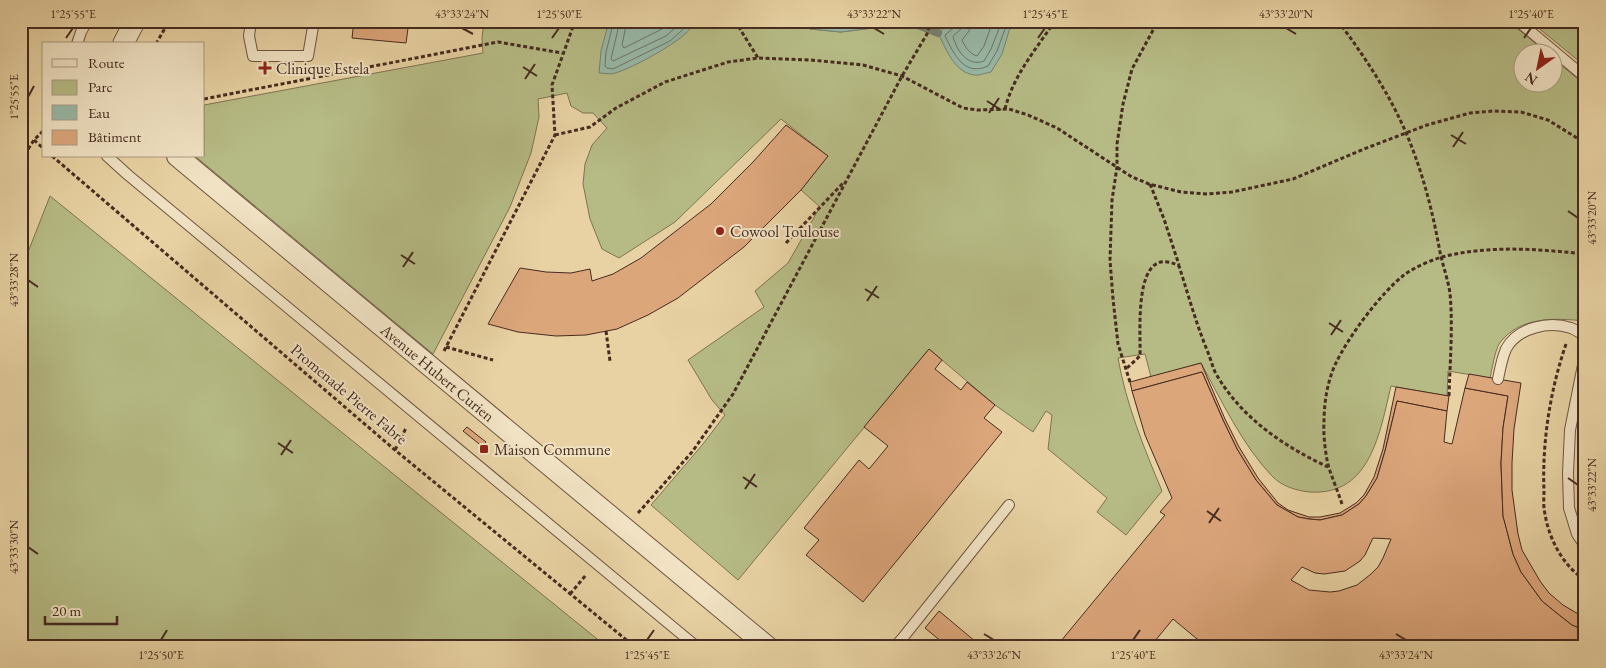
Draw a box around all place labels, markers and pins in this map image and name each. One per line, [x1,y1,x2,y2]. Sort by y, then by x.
place label: Clinique Estela [276,58,370,79]
marker: Clinique Estela [258,61,272,75]
place label: Cowool Toulouse [730,221,839,242]
marker: Cowool Toulouse [714,225,726,237]
place label: Maison Commune [494,439,610,460]
marker: Maison Commune [478,443,490,455]

